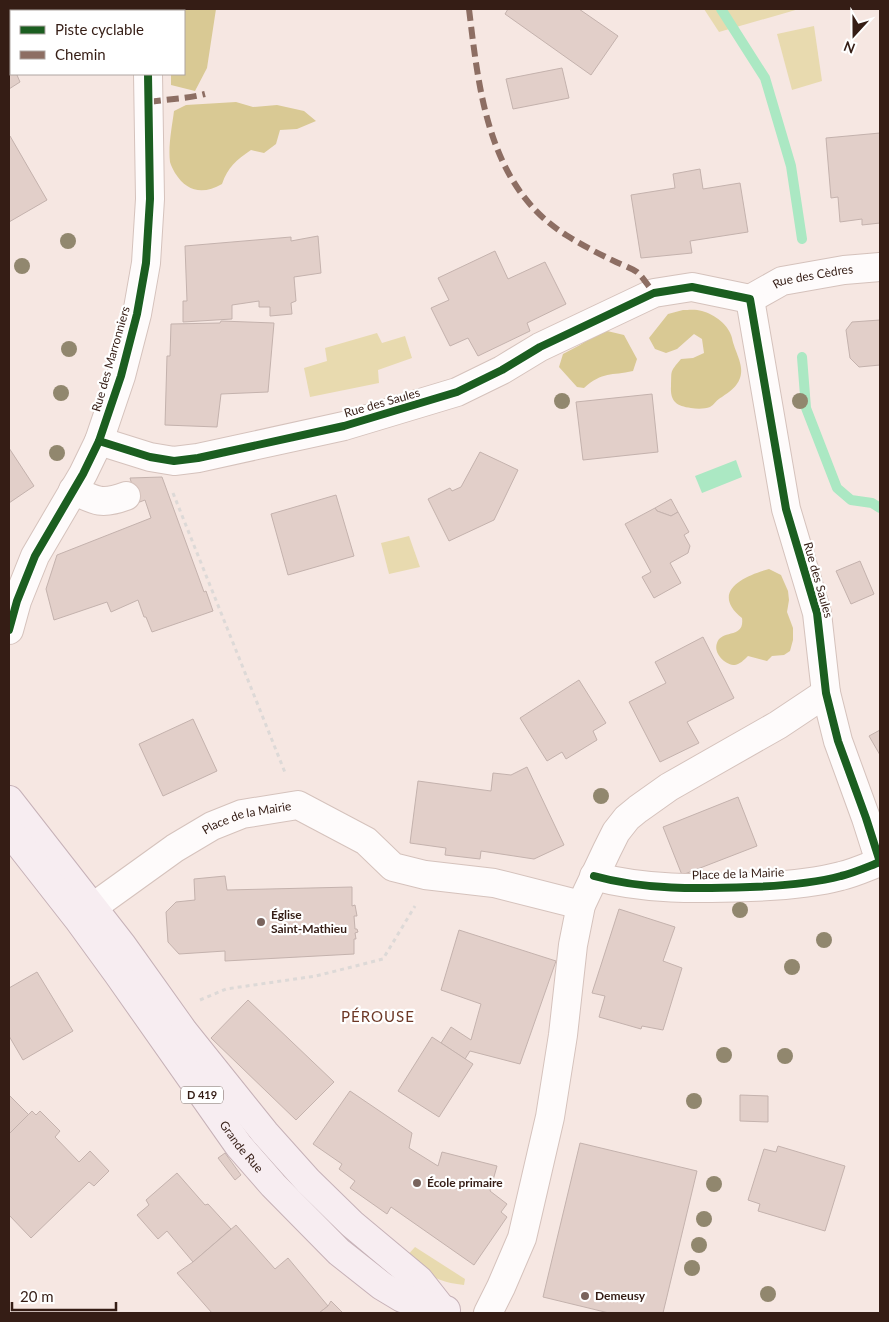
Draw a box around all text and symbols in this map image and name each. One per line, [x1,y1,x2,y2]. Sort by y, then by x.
legend [10,10,185,75]
north arrow [829,10,879,60]
text: Piste cyclable [55,20,144,38]
text: N [841,38,857,57]
text: Chemin [55,45,106,63]
street label: Rue des Cèdres [770,261,854,292]
street label: Rue des Marronniers [88,304,133,413]
street label: Rue des Saules [342,385,421,420]
street label: Rue des Saules [801,540,836,619]
street label: Place de la Mairie [199,798,292,837]
street label: Place de la Mairie [692,864,784,883]
place label: Église Saint-Mathieu [271,907,347,936]
marker: Église Saint-Mathieu [255,916,267,928]
district label: PÉROUSE [341,1007,415,1025]
road number: D 419 [181,1086,223,1104]
street label: Grande Rue [216,1118,267,1175]
place label: École primaire [427,1175,503,1190]
marker: École primaire [411,1177,423,1189]
scale bar [12,1280,116,1312]
text: 20 m [20,1287,54,1305]
place label: Demeusy [595,1288,646,1303]
marker: Demeusy [579,1290,591,1302]

